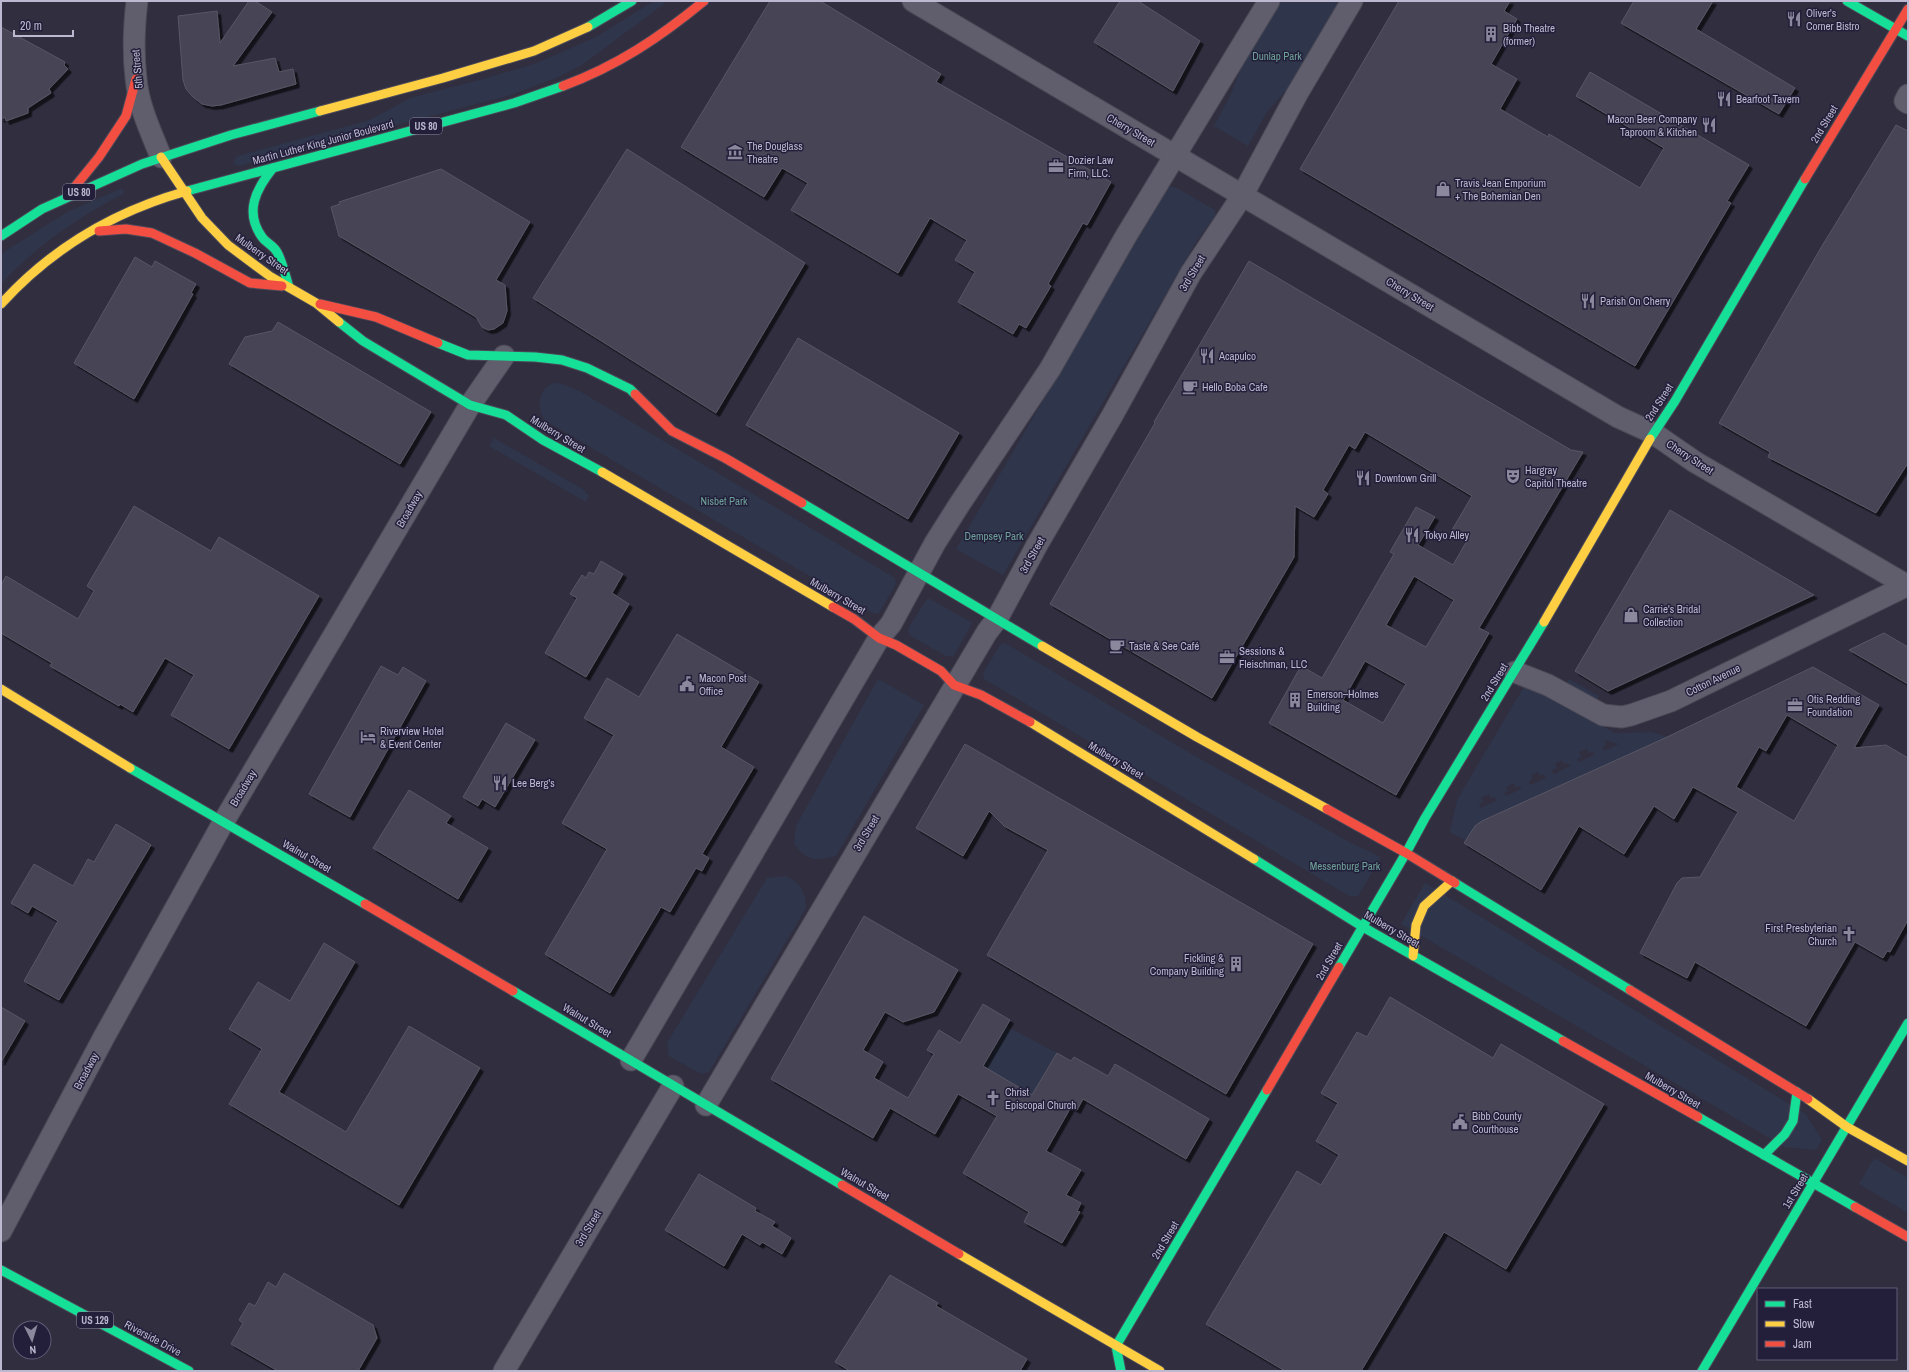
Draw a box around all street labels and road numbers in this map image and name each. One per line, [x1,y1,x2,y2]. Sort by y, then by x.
street label: 5th Street [128,48,146,89]
street label: 2nd Street [1807,102,1841,145]
street label: Cherry Street [1104,111,1158,150]
street label: Martin Luther King Junior Boulevard [251,116,395,168]
road number: US 80 [410,118,442,134]
road number: US 80 [63,184,95,200]
street label: Mulberry Street [233,231,292,278]
street label: 3rd Street [1176,252,1208,294]
street label: Cherry Street [1383,274,1437,314]
street label: 2nd Street [1642,380,1676,423]
street label: Mulberry Street [528,412,588,456]
street label: Cherry Street [1664,437,1717,478]
street label: Broadway [393,488,425,530]
street label: 3rd Street [1016,534,1048,576]
street label: Mulberry Street [808,575,869,618]
street label: 2nd Street [1477,660,1511,703]
street label: Cotton Avenue [1683,661,1743,699]
street label: Mulberry Street [1086,738,1146,782]
street label: Broadway [227,767,260,809]
street label: 3rd Street [850,812,882,854]
street label: Walnut Street [280,836,334,876]
street label: Mulberry Street [1362,908,1423,951]
street label: 2nd Street [1313,939,1346,983]
street label: Walnut Street [560,1000,614,1040]
street label: Broadway [70,1050,102,1092]
street label: Mulberry Street [1643,1069,1704,1112]
street label: Walnut Street [838,1164,892,1204]
street label: 1st Street [1779,1170,1811,1211]
street label: 3rd Street [572,1207,604,1249]
street label: 2nd Street [1148,1218,1182,1261]
road number: US 129 [77,1312,113,1328]
street label: Riverside Drive [122,1317,184,1359]

